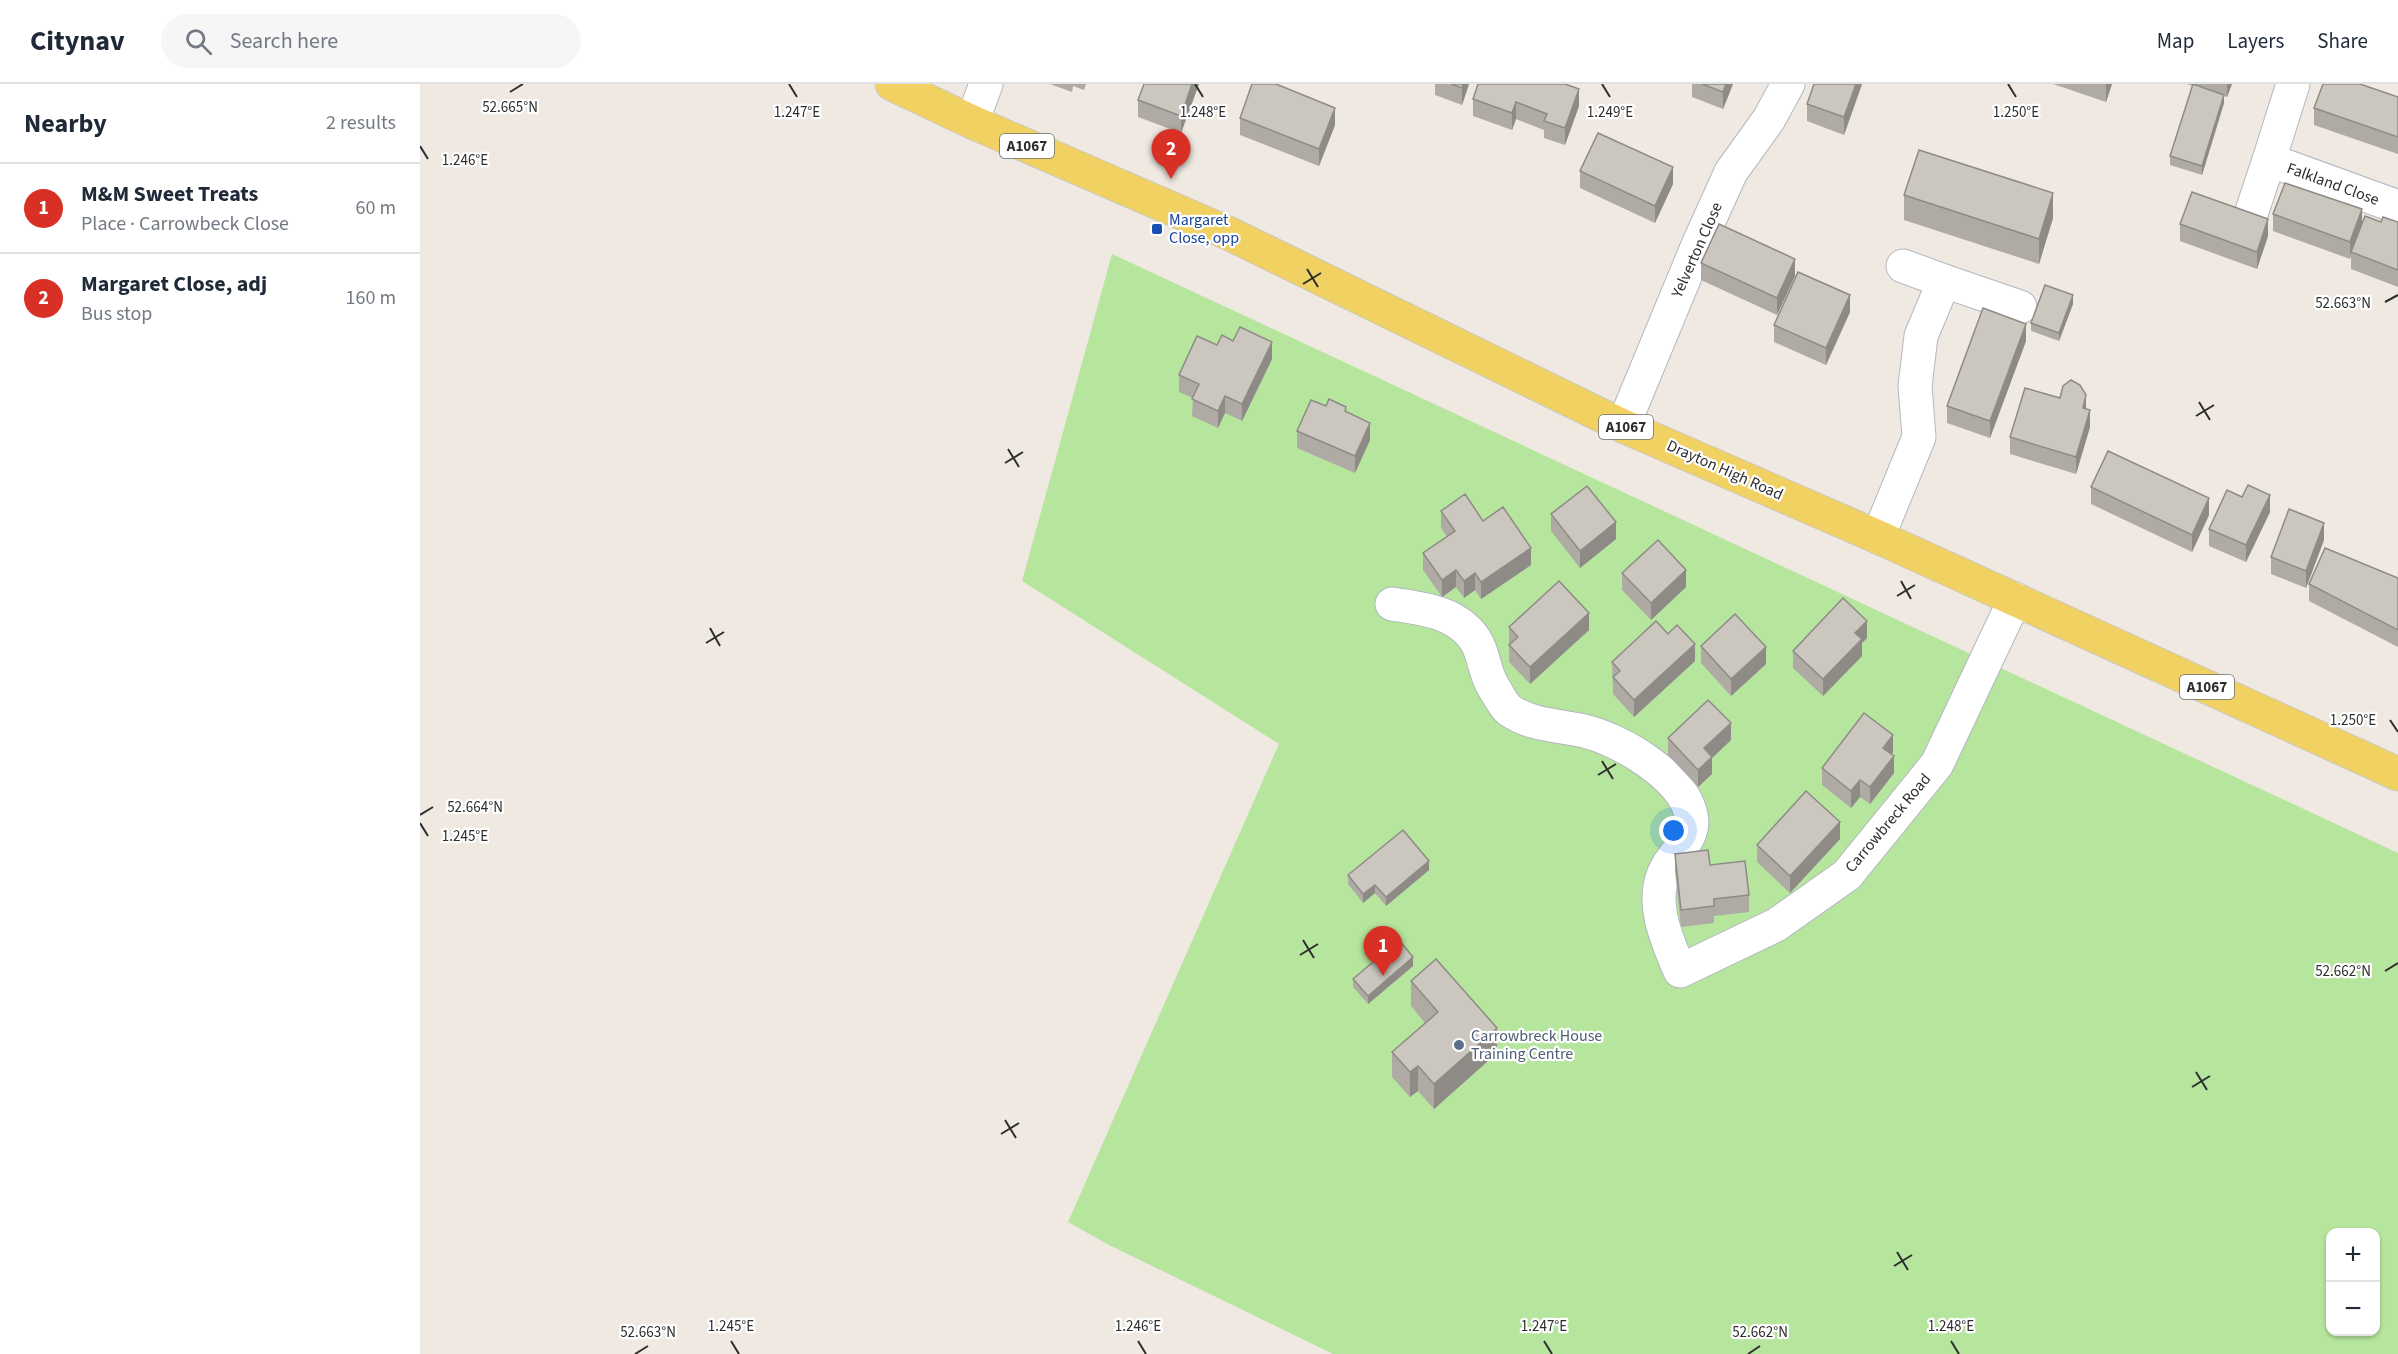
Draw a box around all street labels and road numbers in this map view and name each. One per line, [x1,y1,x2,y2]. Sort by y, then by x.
road number: A1067 [1000,134,1054,158]
street label: Falkland Close [2284,157,2382,211]
street label: Yelverton Close [1666,199,1728,302]
road number: A1067 [1599,415,1653,439]
street label: Drayton High Road [1663,435,1787,505]
road number: A1067 [2180,675,2234,699]
street label: Carrowbreck Road [1840,769,1936,877]

